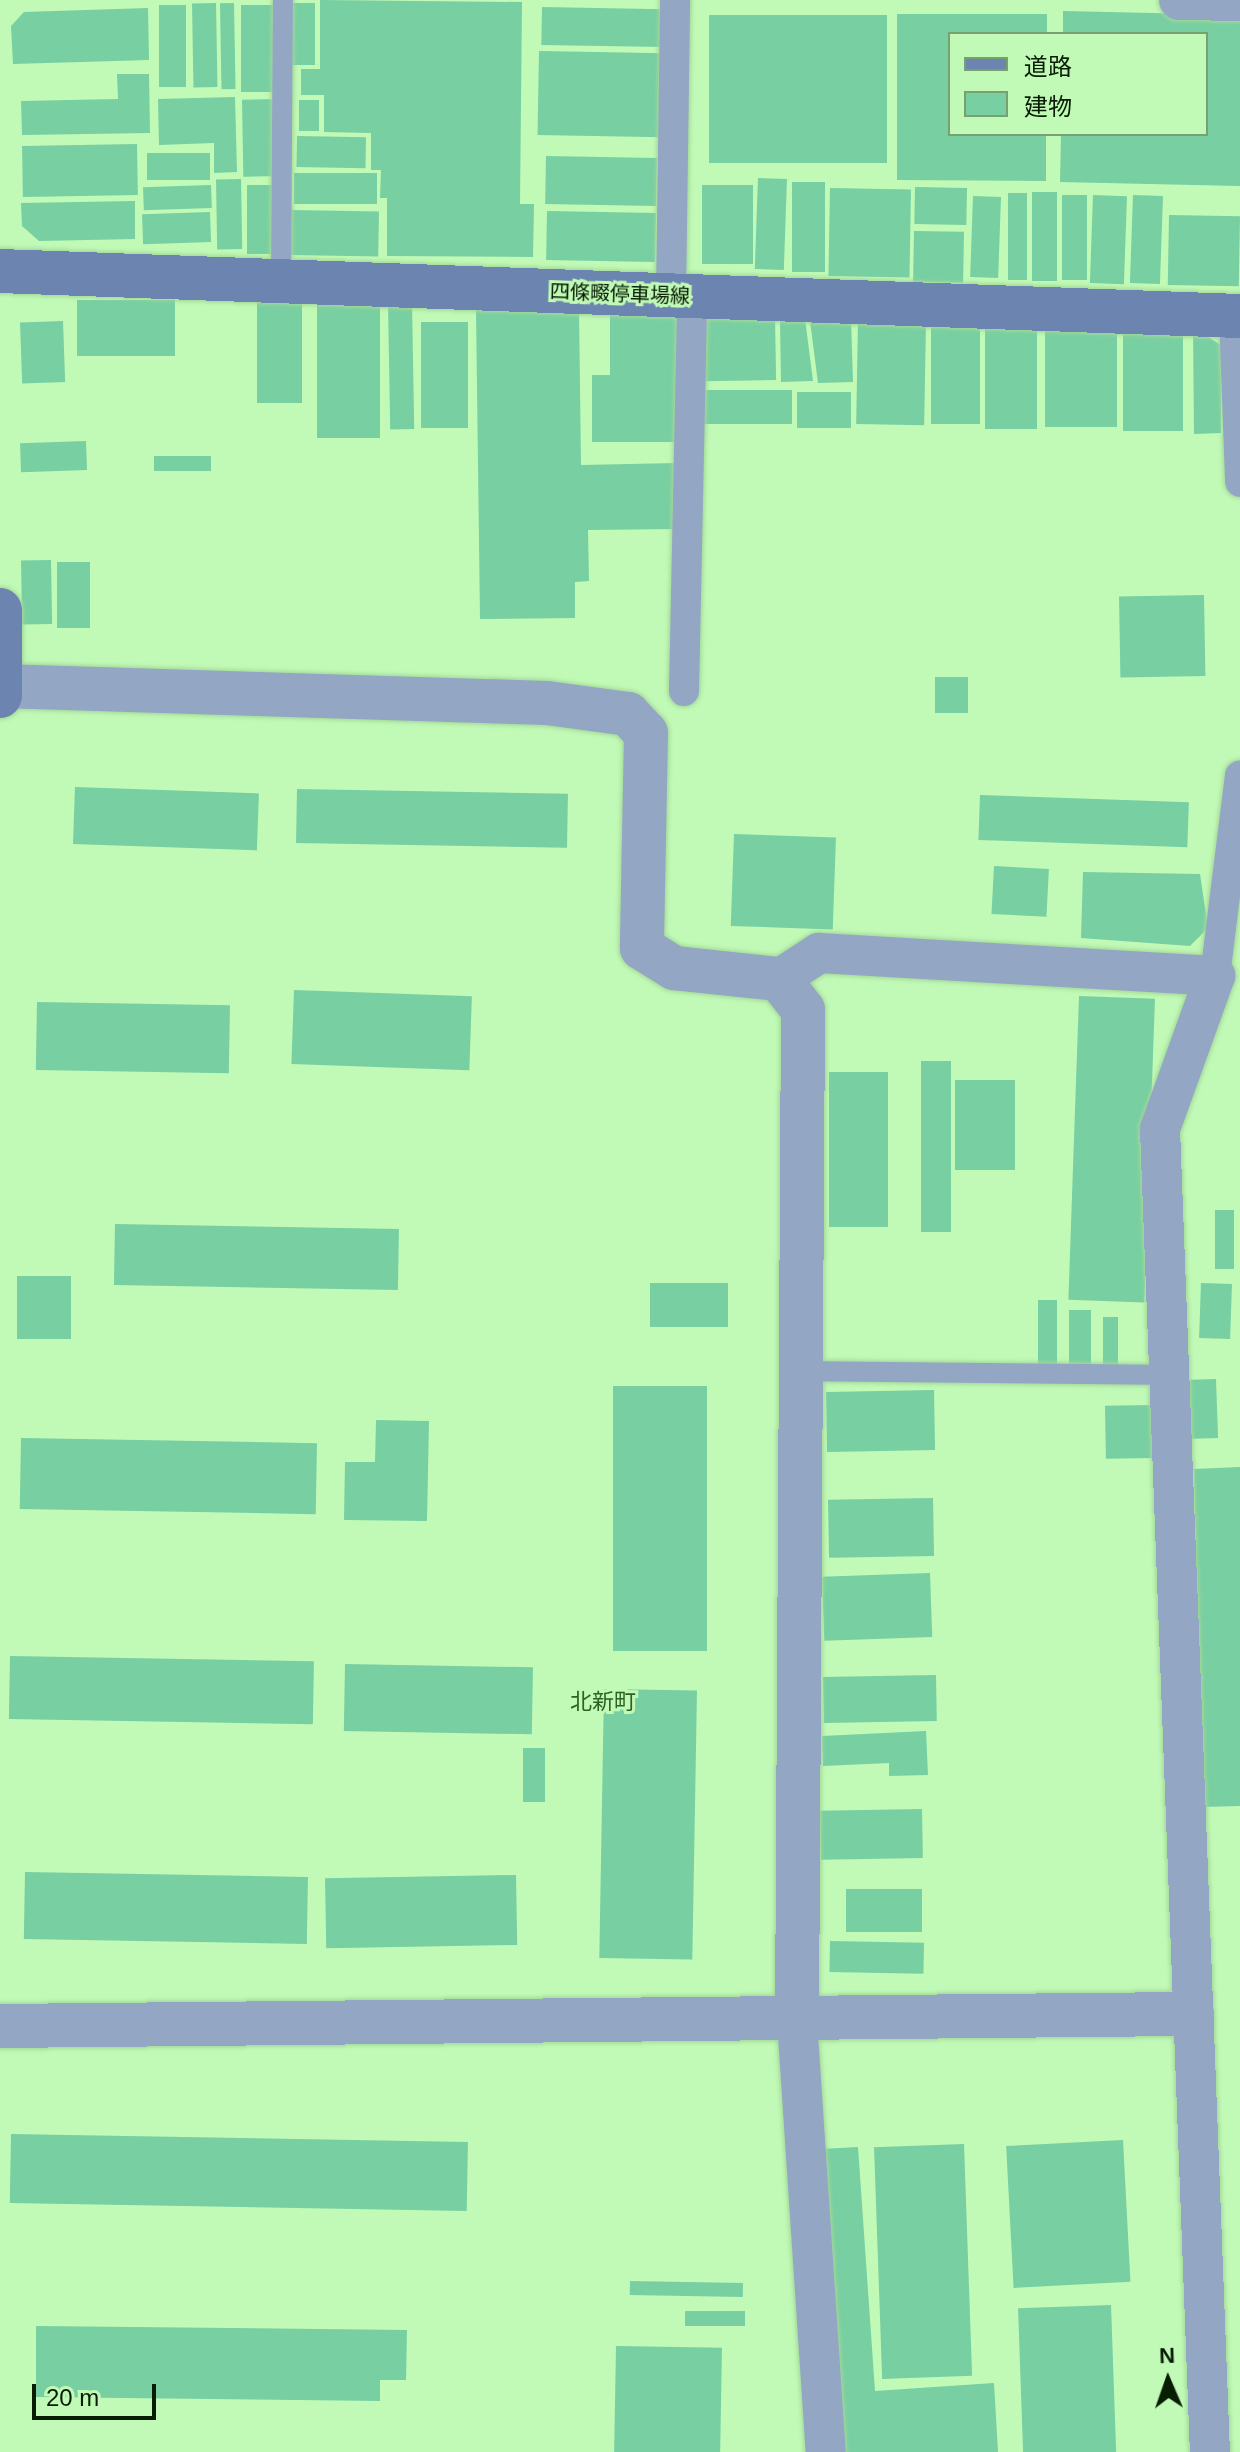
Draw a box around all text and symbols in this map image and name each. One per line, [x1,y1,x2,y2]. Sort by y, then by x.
legend [948,32,1208,136]
text: 道路 [1024,53,1072,80]
text: 建物 [1024,93,1072,120]
street label: 四條畷停車場線 [550,280,690,308]
district label: 北新町 [570,1689,636,1715]
north arrow [1128,2340,1208,2420]
text: N [1159,2343,1176,2368]
scale bar [36,2368,160,2418]
text: 20 m [46,2384,99,2411]

